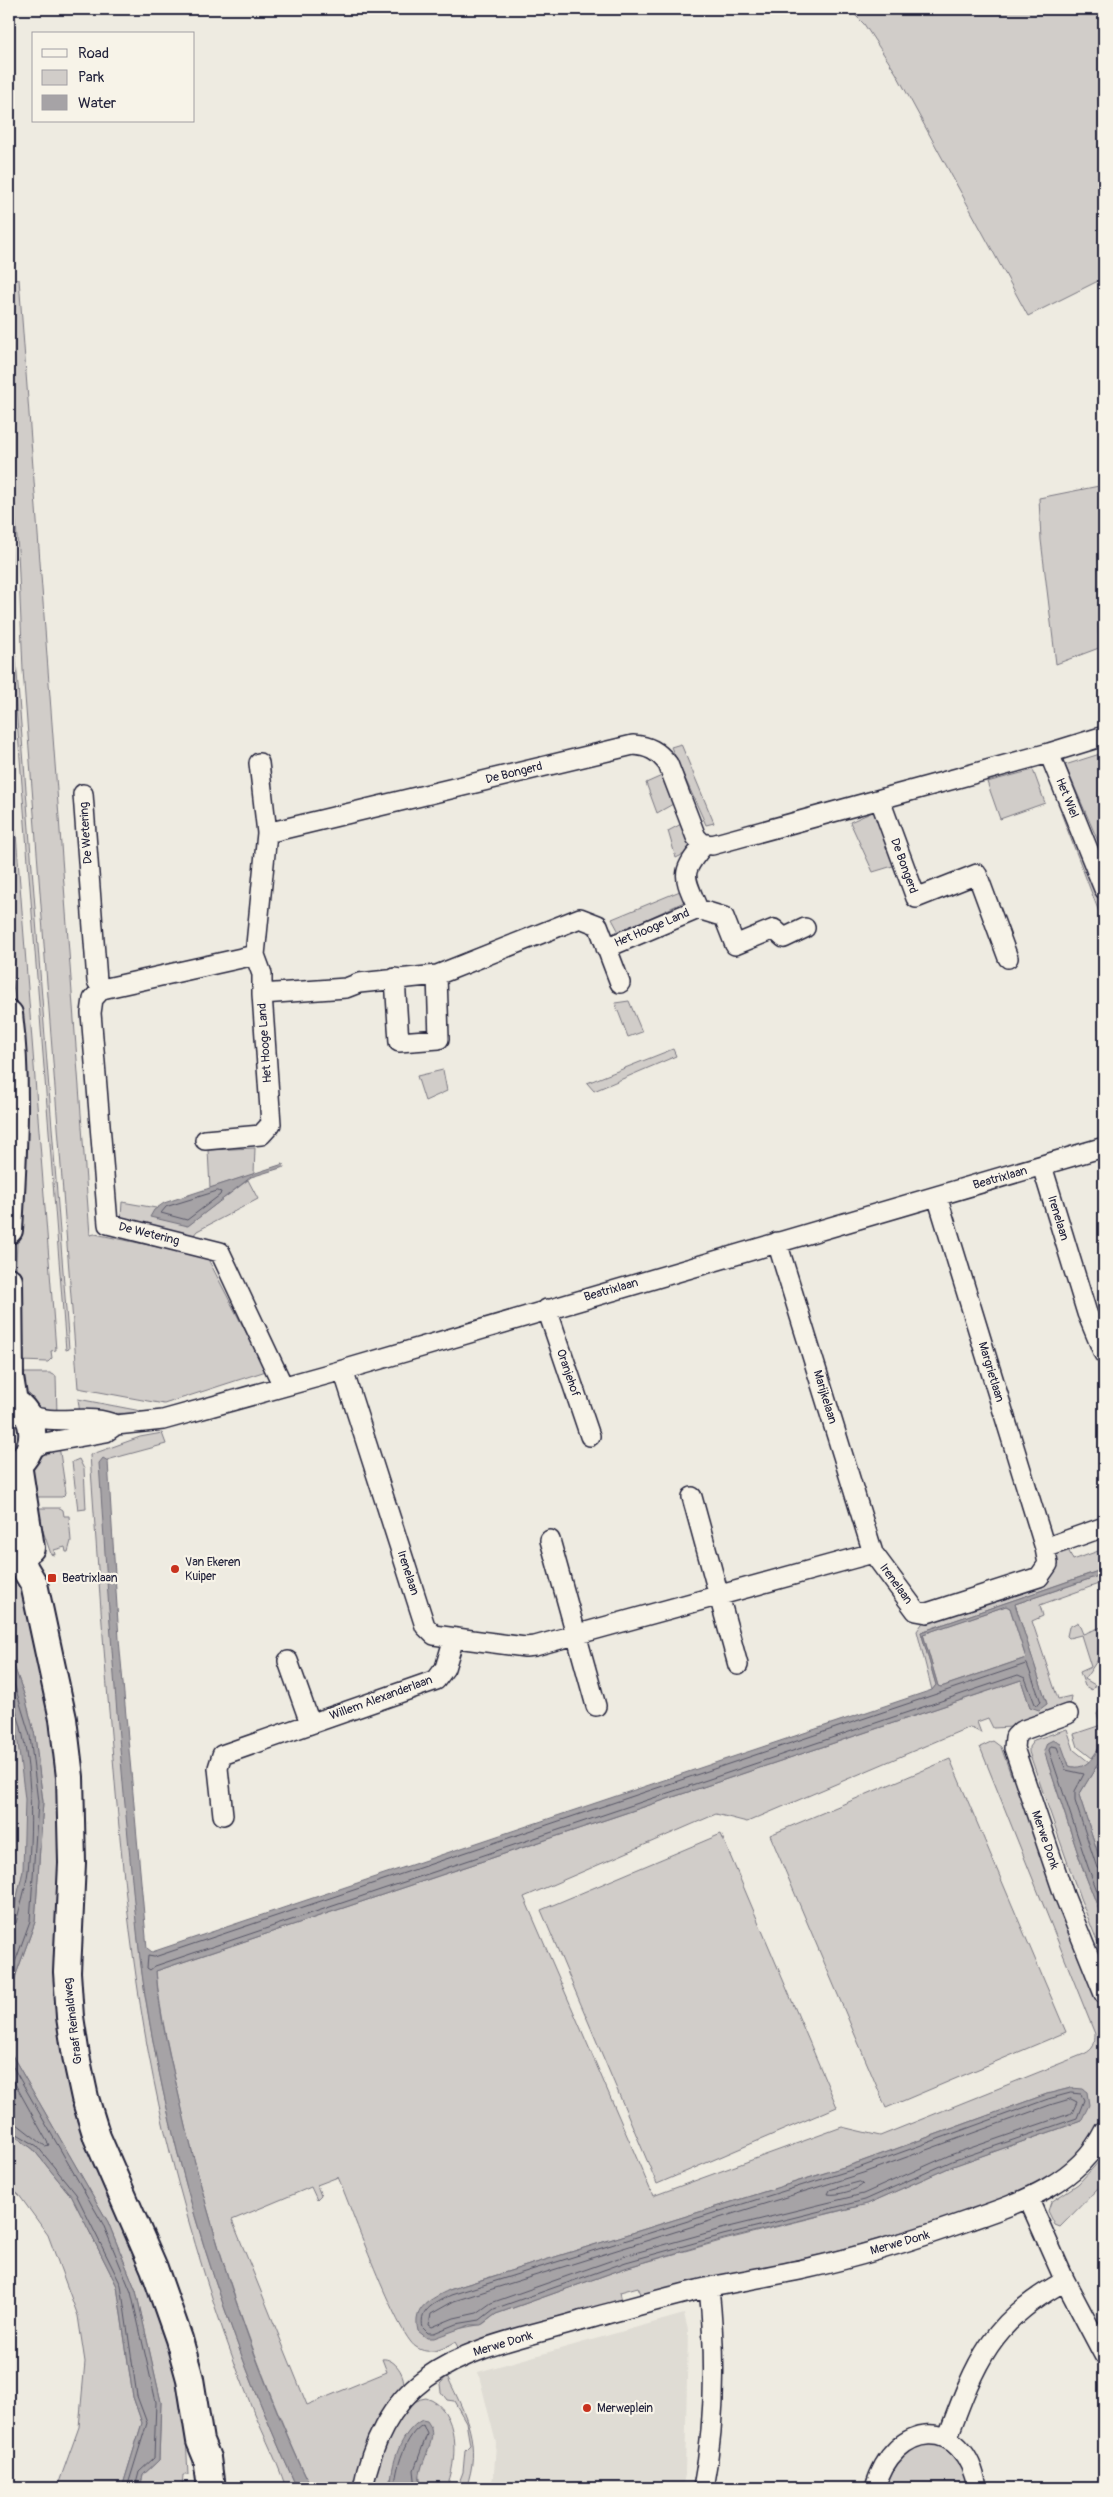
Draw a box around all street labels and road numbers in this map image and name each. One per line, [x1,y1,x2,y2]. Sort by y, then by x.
street label: De Bongerd [484,759,544,787]
street label: Het Wiel [1052,776,1082,820]
street label: De Wetering [76,802,96,864]
street label: De Bongerd [887,836,921,896]
street label: Het Hooge Land [612,905,692,951]
street label: Het Hooge Land [255,1002,275,1084]
street label: Beatrixlaan [971,1163,1029,1193]
street label: Irenelaan [1044,1194,1072,1243]
street label: De Wetering [117,1219,181,1249]
street label: Beatrixlaan [582,1275,640,1305]
street label: Margrietlaan [975,1340,1007,1404]
street label: Oranjehof [553,1347,583,1399]
street label: Marijkelaan [810,1368,840,1426]
street label: Irenelaan [394,1549,422,1598]
street label: Irenelaan [876,1561,916,1607]
street label: Willem Alexanderlaan [328,1672,435,1724]
street label: Merwe Donk [1028,1809,1062,1871]
street label: Graaf Reinaldweg [60,1977,86,2065]
street label: Merwe Donk [869,2227,931,2259]
street label: Merwe Donk [472,2328,534,2360]

